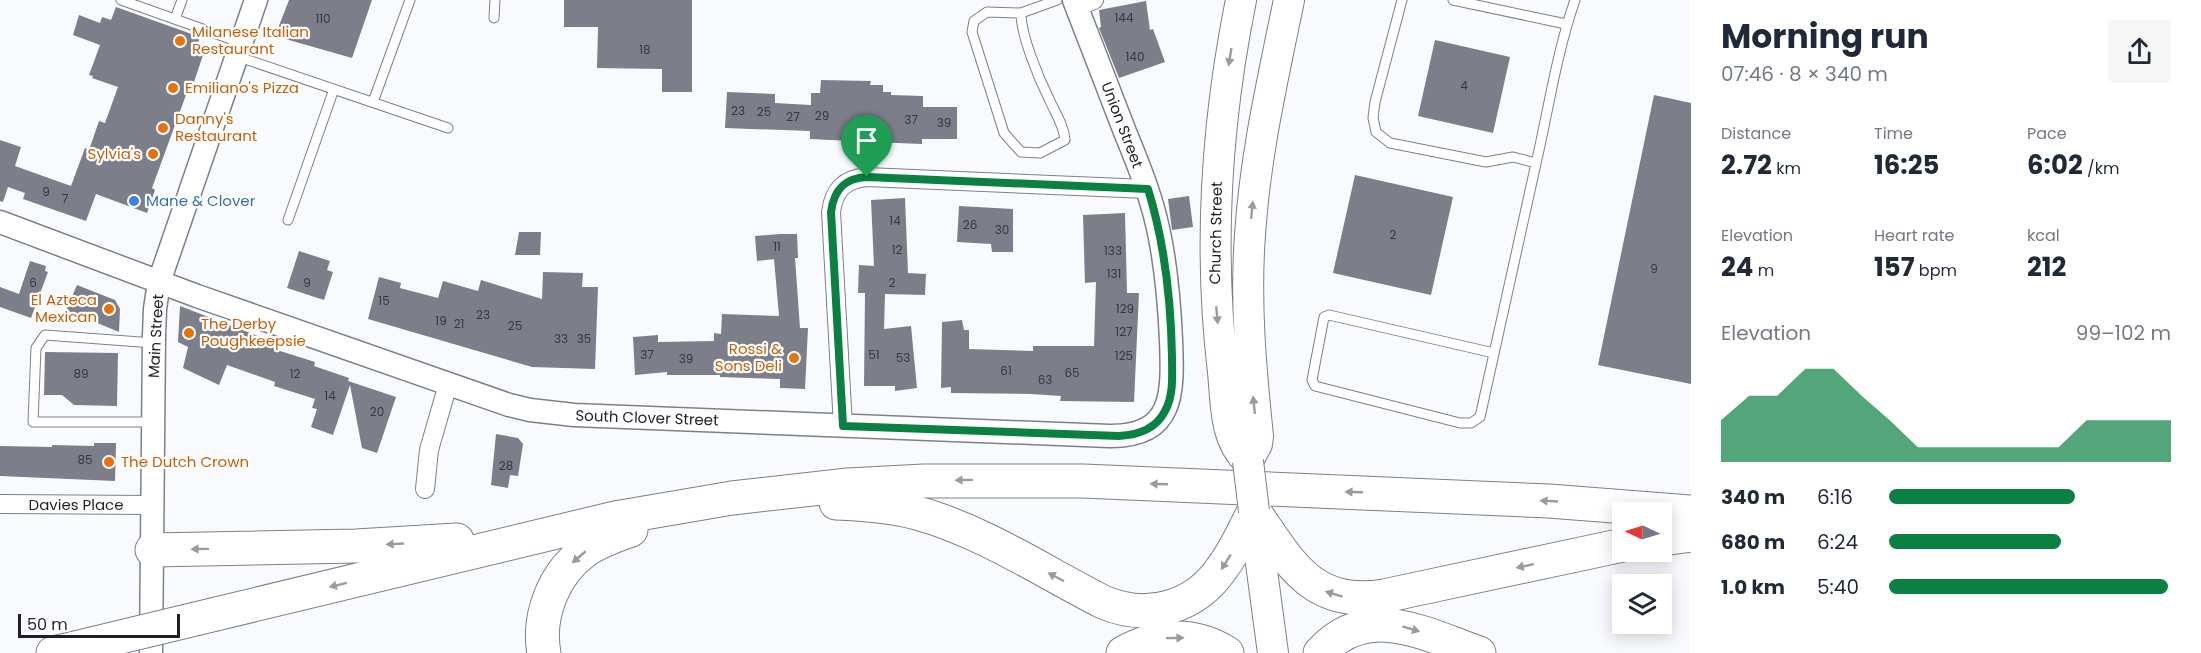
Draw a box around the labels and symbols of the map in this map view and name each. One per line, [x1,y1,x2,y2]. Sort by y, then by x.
house number: 144 [1115,9,1134,26]
house number: 110 [315,10,331,27]
place label: Milanese Italian Restaurant [192,21,309,59]
marker: Milanese Italian Restaurant [173,34,187,48]
house number: 18 [639,41,651,58]
house number: 140 [1126,48,1144,65]
one-way arrow [1225,48,1234,67]
place label: Emiliano's Pizza [185,77,299,98]
house number: 4 [1460,77,1468,94]
street label: Union Street [1096,79,1148,171]
marker: Emiliano's Pizza [166,81,180,95]
house number: 23 [731,102,745,119]
house number: 25 [757,103,771,120]
house number: 29 [815,107,829,124]
place label: Danny's Restaurant [175,108,257,146]
house number: 27 [786,108,800,125]
house number: 37 [904,111,918,128]
house number: 39 [937,114,951,131]
pin [841,115,892,177]
marker: Danny's Restaurant [156,121,170,135]
place label: Sylvia's [88,143,141,164]
marker: Sylvia's [146,147,160,161]
street label: Church Street [1204,181,1227,285]
house number: 9 [42,183,50,200]
house number: 7 [62,190,69,207]
place label: Mane & Clover [146,190,256,211]
marker: Mane & Clover [127,194,141,208]
one-way arrow [1248,201,1257,220]
house number: 14 [889,212,901,229]
house number: 26 [963,216,977,233]
house number: 30 [995,221,1009,238]
house number: 2 [1390,226,1397,243]
house number: 11 [773,238,781,255]
house number: 12 [892,241,902,258]
house number: 133 [1104,242,1122,259]
house number: 9 [1650,260,1658,277]
house number: 131 [1107,265,1121,282]
house number: 6 [29,274,37,291]
house number: 9 [303,274,311,291]
house number: 2 [889,274,896,291]
place label: El Azteca Mexican [31,289,97,327]
house number: 15 [378,292,390,309]
street label: Main Street [143,293,168,379]
house number: 129 [1116,300,1134,317]
marker: El Azteca Mexican [102,302,116,316]
one-way arrow [1212,305,1222,324]
house number: 23 [476,306,490,323]
house number: 19 [435,312,447,329]
place label: The Derby Poughkeepsie [201,313,306,351]
house number: 21 [454,315,464,332]
house number: 25 [508,317,522,334]
house number: 127 [1115,323,1133,340]
marker: The Derby Poughkeepsie [182,326,196,340]
house number: 33 [554,330,568,347]
house number: 35 [577,330,591,347]
place label: Rossi & Sons Deli [715,338,782,376]
house number: 37 [640,346,654,363]
house number: 51 [868,346,880,363]
house number: 125 [1115,347,1133,364]
house number: 53 [896,349,910,366]
house number: 39 [679,350,693,367]
marker: Rossi & Sons Deli [787,351,801,365]
house number: 61 [1000,362,1012,379]
house number: 65 [1064,364,1080,381]
house number: 89 [73,365,89,382]
house number: 12 [290,365,300,382]
house number: 63 [1038,371,1052,388]
house number: 14 [324,387,336,404]
one-way arrow [1250,395,1259,414]
house number: 20 [370,403,384,420]
street label: South Clover Street [575,405,719,430]
house number: 85 [77,451,93,468]
place label: The Dutch Crown [121,451,249,472]
marker: The Dutch Crown [102,455,116,469]
house number: 28 [499,457,513,474]
one-way arrow [955,475,974,485]
one-way arrow [1150,479,1169,489]
one-way arrow [1345,488,1364,497]
street label: Davies Place [29,494,123,515]
one-way arrow [1539,496,1558,506]
north arrow [1612,502,1672,562]
one-way arrow [385,540,404,549]
one-way arrow [190,544,209,553]
one-way arrow [572,550,587,563]
one-way arrow [1220,554,1231,570]
one-way arrow [1515,561,1534,571]
one-way arrow [1047,572,1064,582]
one-way arrow [329,581,347,591]
one-way arrow [1325,589,1343,598]
scale bar [18,611,180,638]
one-way arrow [1402,625,1420,634]
one-way arrow [1166,634,1185,643]

